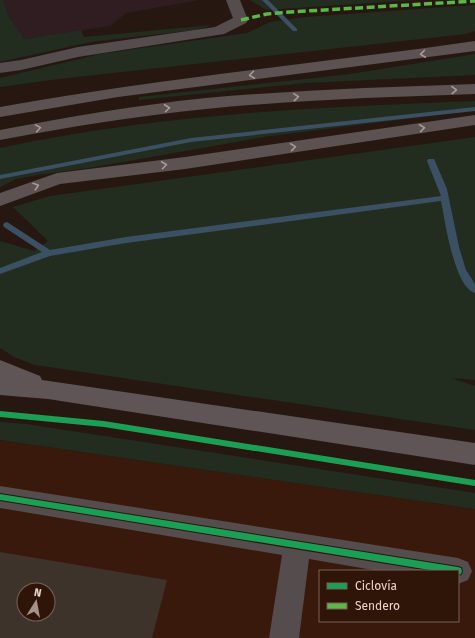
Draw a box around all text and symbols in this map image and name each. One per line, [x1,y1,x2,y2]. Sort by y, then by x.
one-way arrow [420,49,426,58]
one-way arrow [249,70,255,79]
one-way arrow [451,85,457,94]
one-way arrow [293,92,299,101]
one-way arrow [164,104,170,113]
one-way arrow [35,124,41,132]
one-way arrow [419,124,425,133]
one-way arrow [290,143,296,152]
one-way arrow [161,161,167,170]
one-way arrow [33,182,40,191]
legend [319,570,459,622]
text: Ciclovía [355,579,397,593]
north arrow [16,582,56,622]
text: N [33,586,43,600]
text: Sendero [355,599,400,613]

